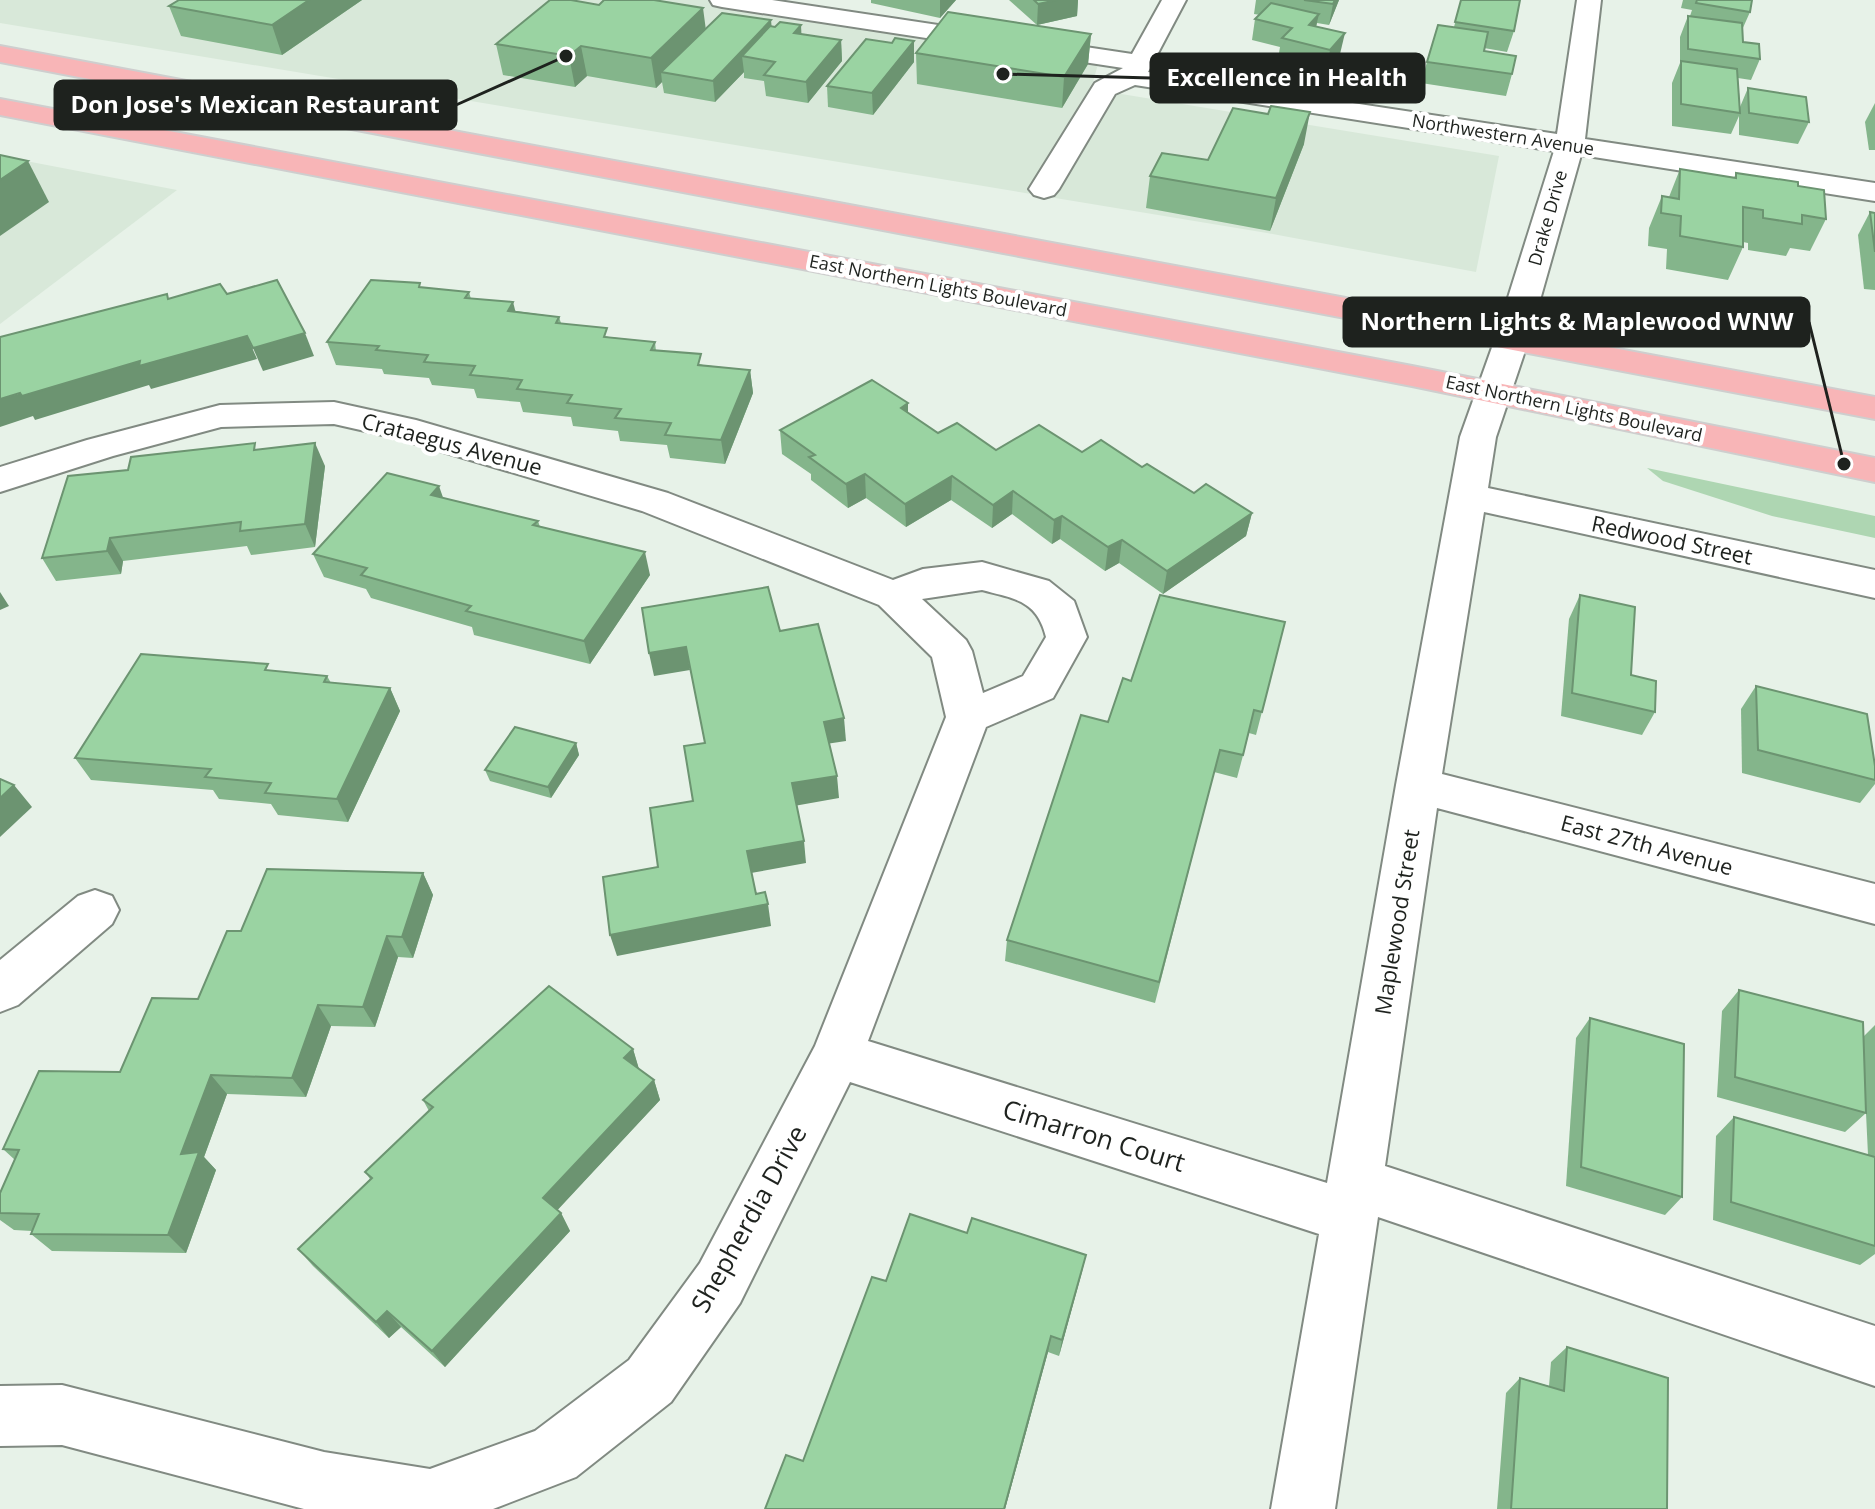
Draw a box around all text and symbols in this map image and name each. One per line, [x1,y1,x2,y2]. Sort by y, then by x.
callout: Excellence in Health [1151,54,1424,102]
text: Excellence in Health [1166,60,1408,93]
callout: Don Jose's Mexican Restaurant [55,81,456,129]
text: Don Jose's Mexican Restaurant [70,87,440,120]
street label: Northwestern Avenue [1410,108,1596,160]
street label: Drake Drive [1522,167,1572,268]
street label: East Northern Lights Boulevard [807,248,1069,322]
callout: Northern Lights & Maplewood WNW [1344,298,1809,346]
text: Northern Lights & Maplewood WNW [1361,304,1794,337]
street label: East Northern Lights Boulevard [1444,369,1705,447]
street label: Crataegus Avenue [359,405,546,482]
street label: Redwood Street [1589,507,1755,571]
street label: East 27th Avenue [1558,807,1737,881]
street label: Maplewood Street [1367,827,1426,1017]
street label: Cimarron Court [999,1090,1190,1180]
street label: Shepherdia Drive [682,1118,815,1319]

